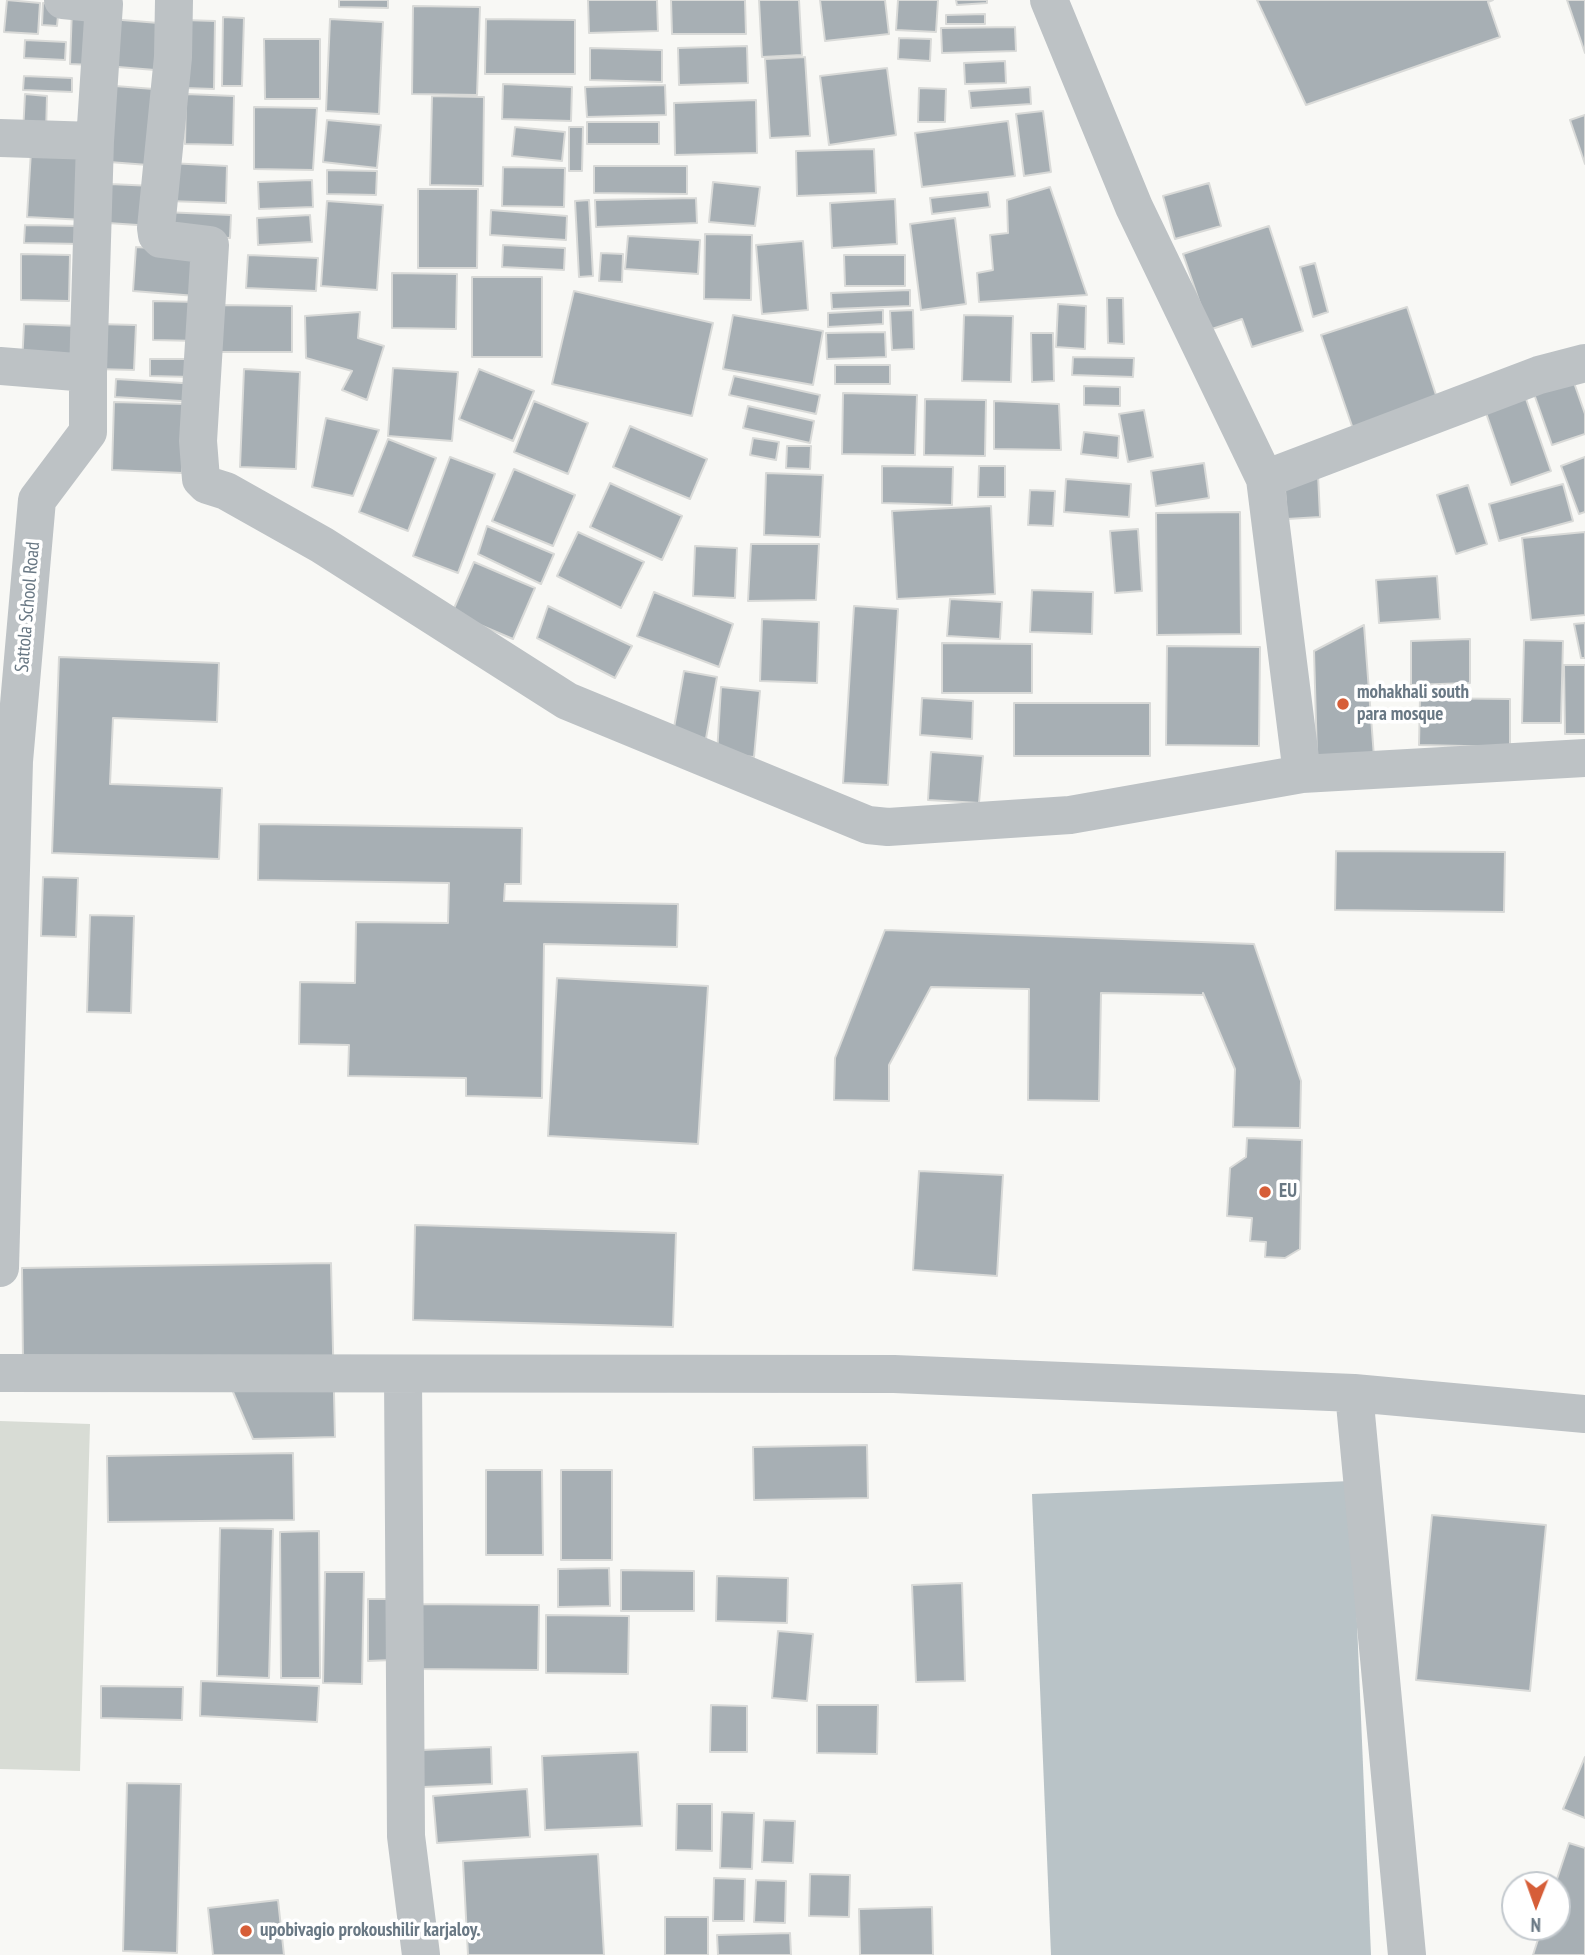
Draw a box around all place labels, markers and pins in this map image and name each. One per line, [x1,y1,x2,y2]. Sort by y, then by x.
place label: mohakhali south para mosque [1357,682,1469,726]
marker: mohakhali south para mosque [1335,696,1351,712]
place label: EU [1279,1181,1297,1203]
marker: EU [1257,1184,1273,1200]
place label: upobivagio prokoushilir karjaloy. [260,1920,480,1942]
marker: upobivagio prokoushilir karjaloy. [238,1923,254,1939]

